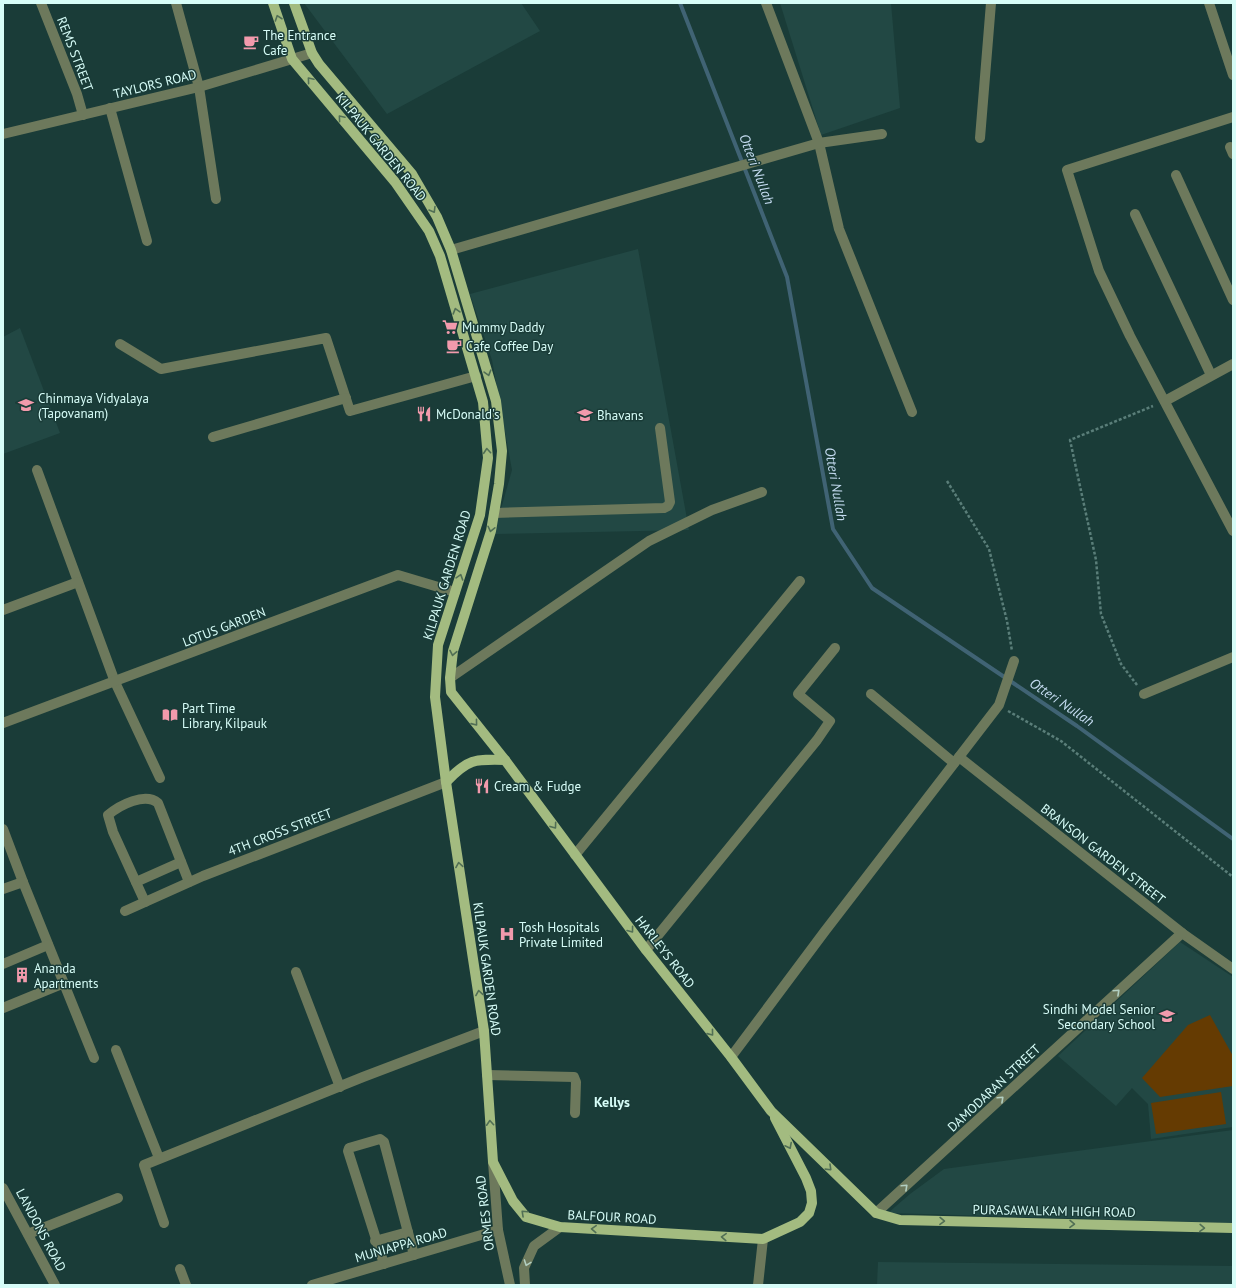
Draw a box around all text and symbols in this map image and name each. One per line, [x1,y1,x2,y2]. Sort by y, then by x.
street label: REMS STREET [53,14,97,94]
one-way arrow [274,15,283,22]
place label: The Entrance Cafe [263,27,336,59]
cafe icon: The Entrance Cafe [242,33,260,51]
street label: TAYLORS ROAD [112,65,198,103]
one-way arrow [307,78,314,85]
street label: KILPAUK GARDEN ROAD [332,89,430,205]
one-way arrow [339,115,346,122]
water label: Otteri Nullah [735,131,779,207]
one-way arrow [429,206,436,213]
one-way arrow [452,307,461,314]
supermarket icon: Mummy Daddy [441,318,459,336]
place label: Mummy Daddy [462,319,544,336]
cafe icon: Cafe Coffee Day [445,337,463,355]
place label: Cafe Coffee Day [466,338,553,355]
one-way arrow [483,369,492,376]
place label: Chinmaya Vidyalaya (Tapovanam) [38,390,149,422]
school or university icon: Chinmaya Vidyalaya (Tapovanam) [17,396,35,414]
restaurant icon: McDonald's [415,405,433,423]
place label: McDonald's [436,406,499,423]
school or university icon: Bhavans [576,406,594,424]
place label: Bhavans [597,407,643,424]
water label: Otteri Nullah [821,446,851,522]
one-way arrow [483,448,492,454]
street label: KILPAUK GARDEN ROAD [419,508,475,642]
one-way arrow [488,526,496,532]
one-way arrow [455,574,464,581]
street label: LOTUS GARDEN [180,603,268,651]
one-way arrow [449,650,458,656]
water label: Otteri Nullah [1026,674,1098,730]
place label: Part Time Library, Kilpauk [182,700,268,732]
library icon: Part Time Library, Kilpauk [161,706,179,724]
one-way arrow [470,718,477,725]
restaurant icon: Cream & Fudge [473,777,491,795]
place label: Cream & Fudge [494,778,581,795]
street label: BRANSON GARDEN STREET [1037,800,1169,908]
street label: 4TH CROSS STREET [225,804,335,860]
one-way arrow [549,822,557,829]
one-way arrow [455,862,464,868]
street label: KILPAUK GARDEN ROAD [469,901,505,1037]
street label: HARLEYS ROAD [631,912,699,992]
place label: Tosh Hospitals Private Limited [519,919,603,951]
hospital icon: Tosh Hospitals Private Limited [498,925,516,943]
one-way arrow [626,926,633,933]
place label: Ananda Apartments [34,960,98,992]
building icon: Ananda Apartments [13,966,31,984]
one-way arrow [1112,989,1120,997]
one-way arrow [475,990,484,997]
place label: Sindhi Model Senior Secondary School [1043,1001,1156,1033]
school or university icon: Sindhi Model Senior Secondary School [1158,1007,1176,1025]
one-way arrow [707,1028,714,1035]
street label: DAMODARAN STREET [944,1041,1044,1135]
district label: Kellys [594,1093,630,1111]
one-way arrow [996,1096,1004,1104]
one-way arrow [486,1120,495,1126]
one-way arrow [784,1142,791,1149]
one-way arrow [824,1163,832,1170]
street label: ORMES ROAD [472,1174,498,1252]
one-way arrow [900,1184,908,1192]
street label: LANDONS ROAD [12,1186,70,1274]
street label: PURASAWALKAM HIGH ROAD [972,1201,1136,1221]
street label: BALFOUR ROAD [567,1206,657,1228]
one-way arrow [521,1210,529,1218]
one-way arrow [939,1217,945,1225]
one-way arrow [1069,1220,1075,1228]
one-way arrow [1199,1223,1205,1232]
street label: MUNIAPPA ROAD [353,1224,449,1266]
one-way arrow [591,1225,597,1234]
one-way arrow [721,1233,727,1241]
one-way arrow [523,1259,531,1266]

